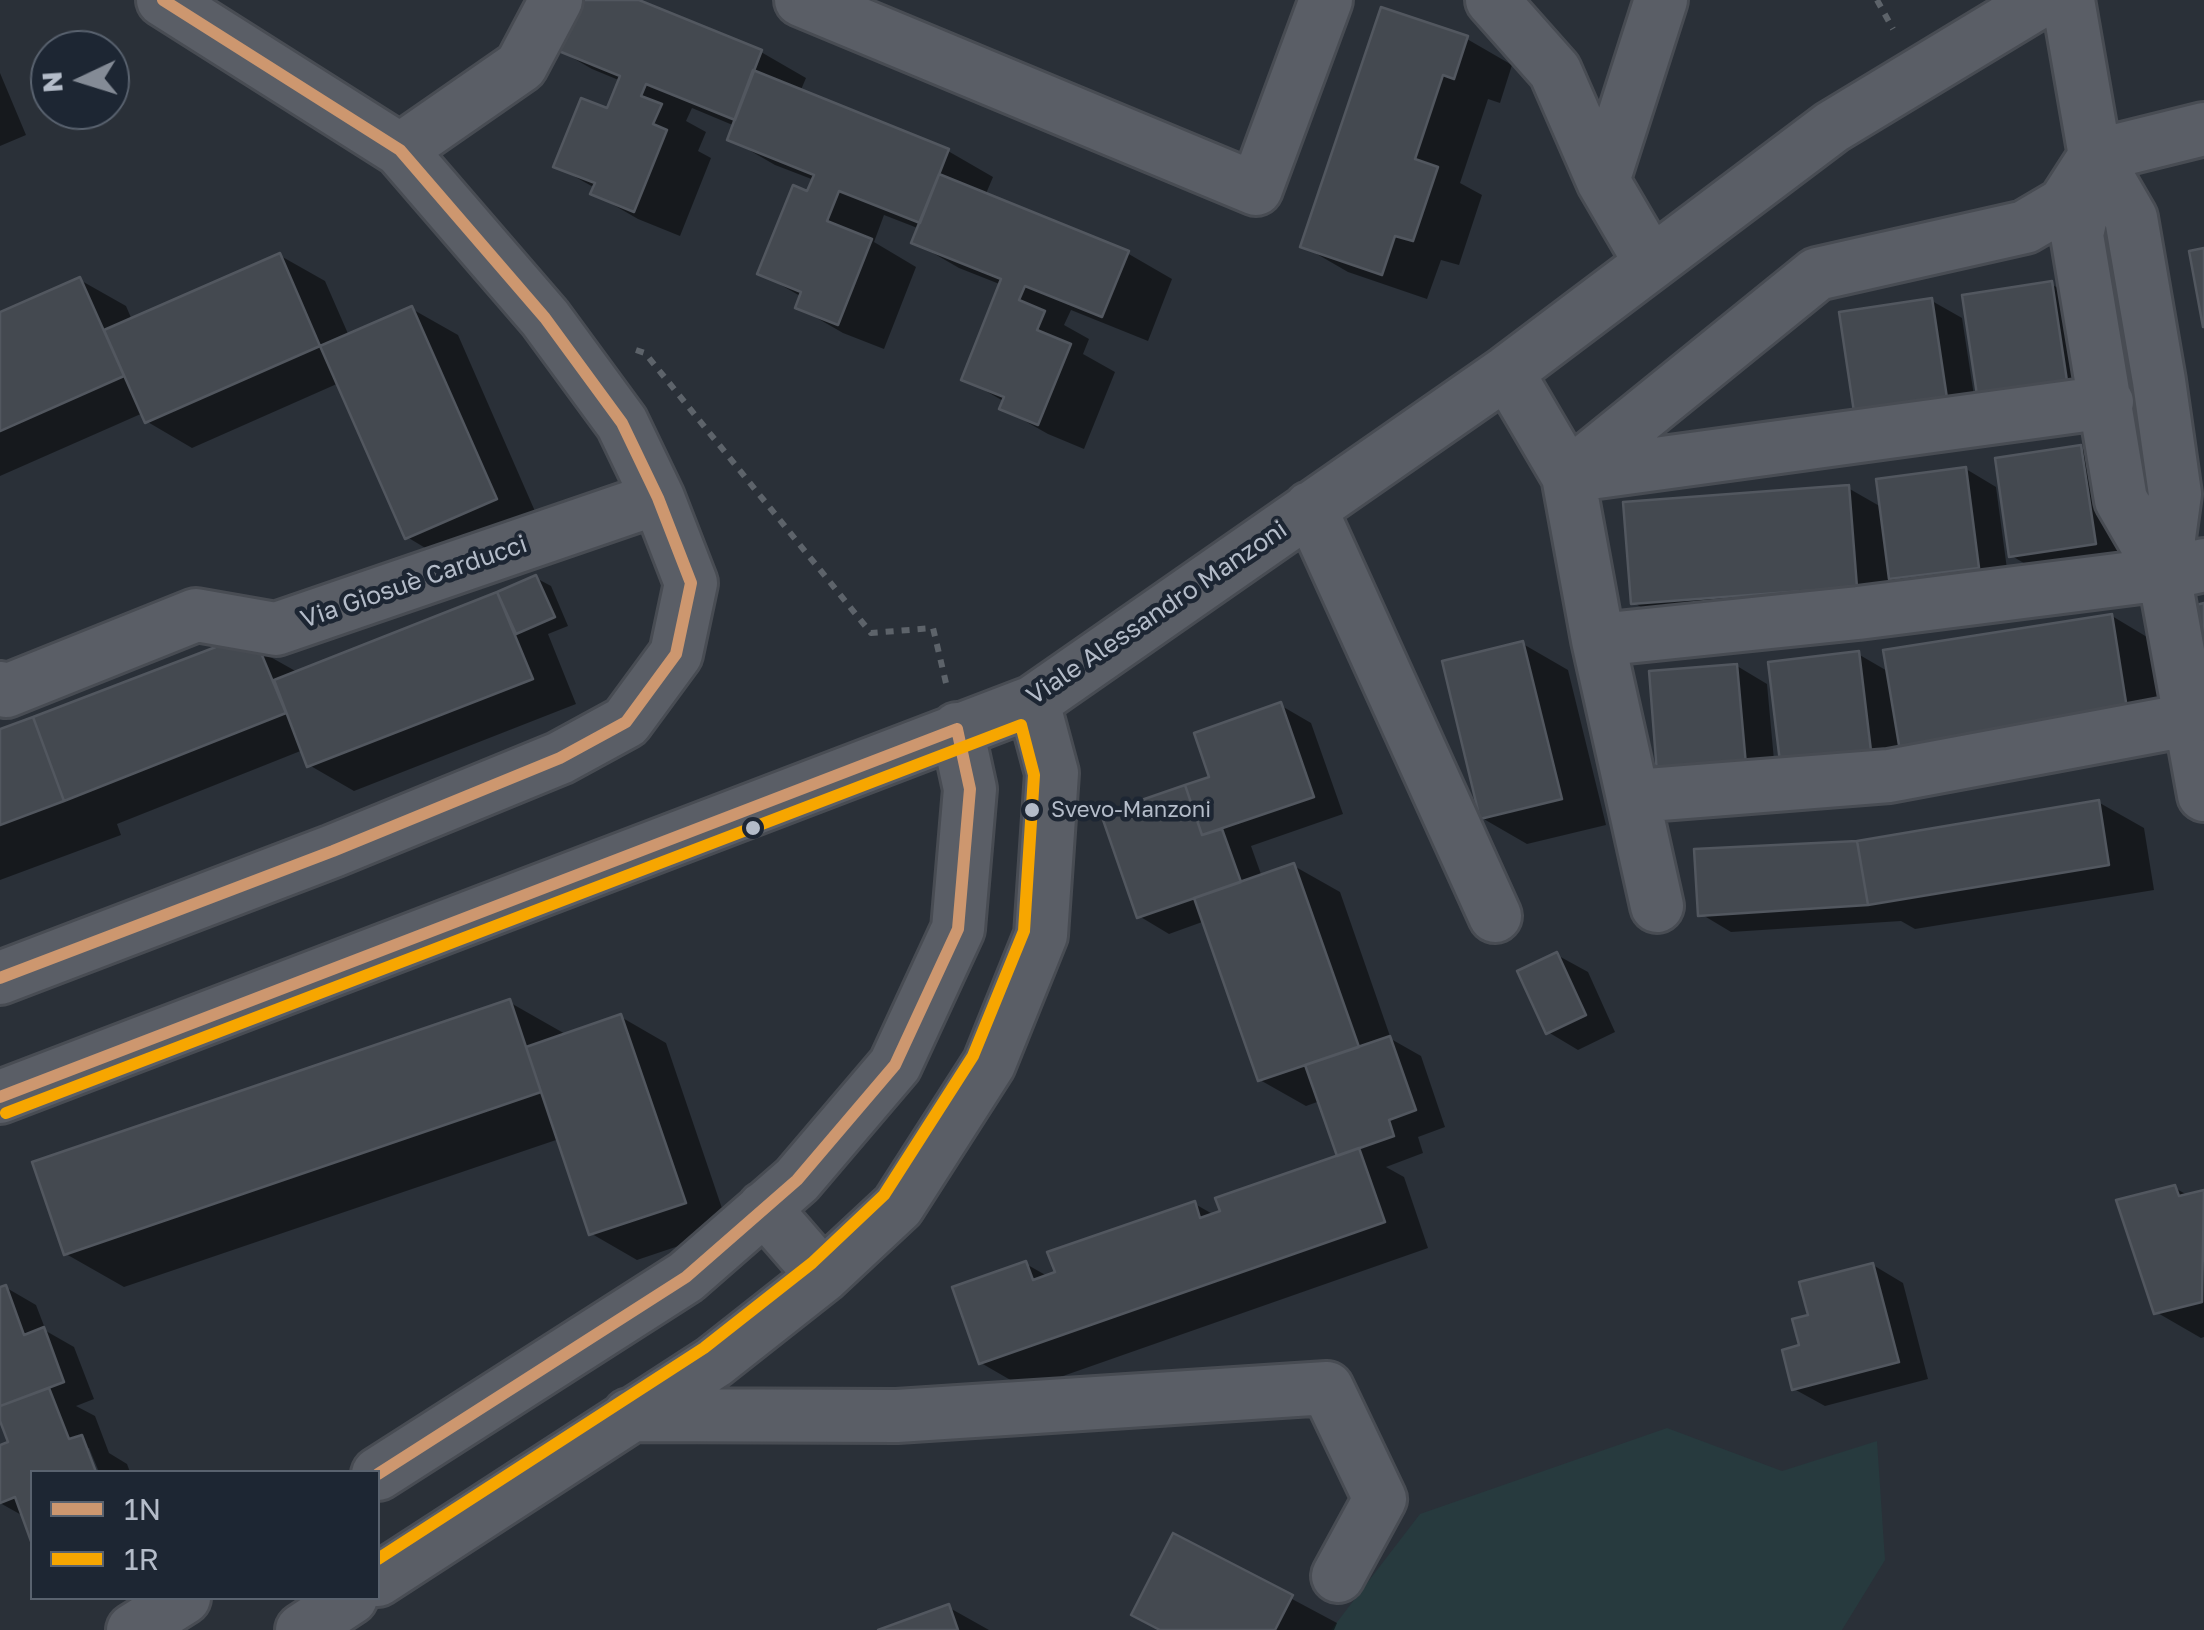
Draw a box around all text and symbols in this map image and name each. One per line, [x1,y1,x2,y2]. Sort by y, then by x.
north arrow [30,30,130,130]
text: N [34,70,69,94]
street label: Viale Alessandro Manzoni [1021,515,1293,711]
street label: Via Giosuè Carducci [297,529,531,635]
place label: Svevo-Manzoni [1051,797,1211,823]
marker: Svevo-Manzoni [1022,800,1042,820]
unlabelled marker [743,818,763,838]
legend [30,1470,380,1600]
text: 1N [124,1491,161,1527]
text: 1R [124,1541,159,1577]

